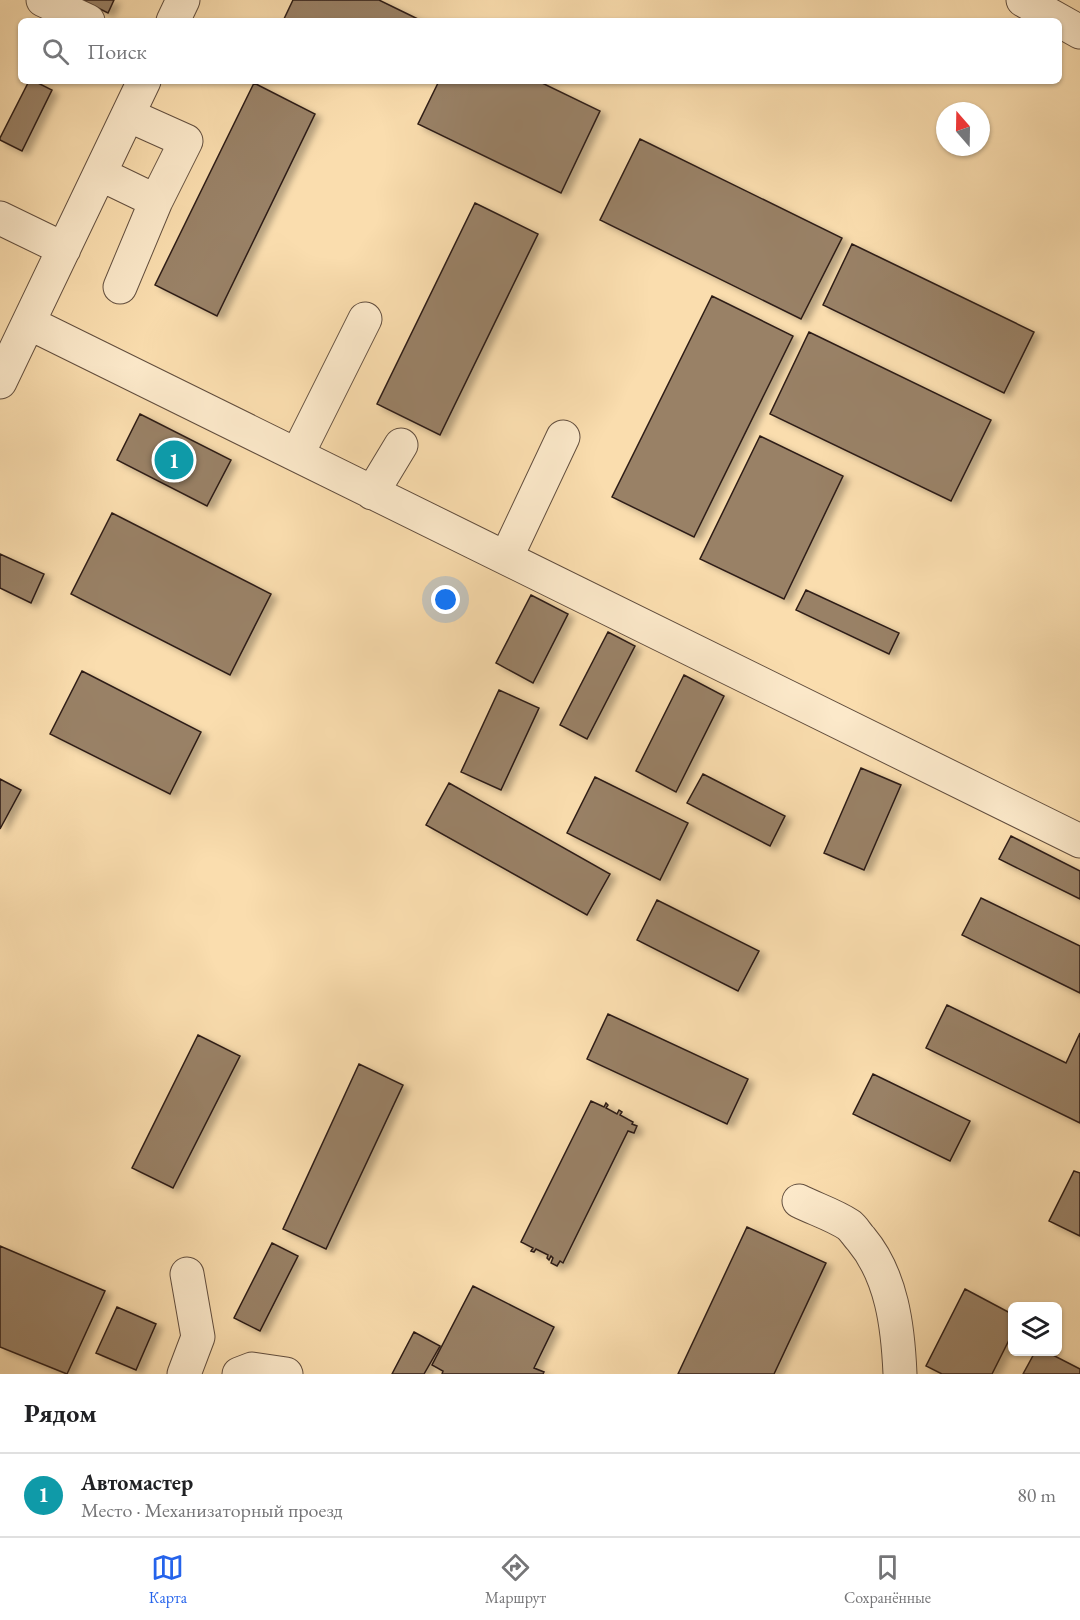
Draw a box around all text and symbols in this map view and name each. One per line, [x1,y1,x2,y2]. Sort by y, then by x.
search box [18,18,1062,84]
icon: search [39,35,72,68]
text: Поиск [87,37,147,66]
north arrow [936,102,990,156]
pin: 1 [154,438,194,482]
your location [431,585,460,614]
map controls [1008,1302,1062,1356]
button: layers [1008,1302,1062,1356]
text: Рядом [24,1396,97,1430]
text: Автомастер [81,1468,193,1497]
text: 1 [38,1482,49,1508]
text: 80 m [1017,1482,1056,1508]
text: Место · Механизаторный проезд [81,1497,343,1523]
tab: Карта [149,1551,187,1608]
tab: Маршрут [485,1551,546,1608]
tab: Сохранённые [844,1551,931,1608]

